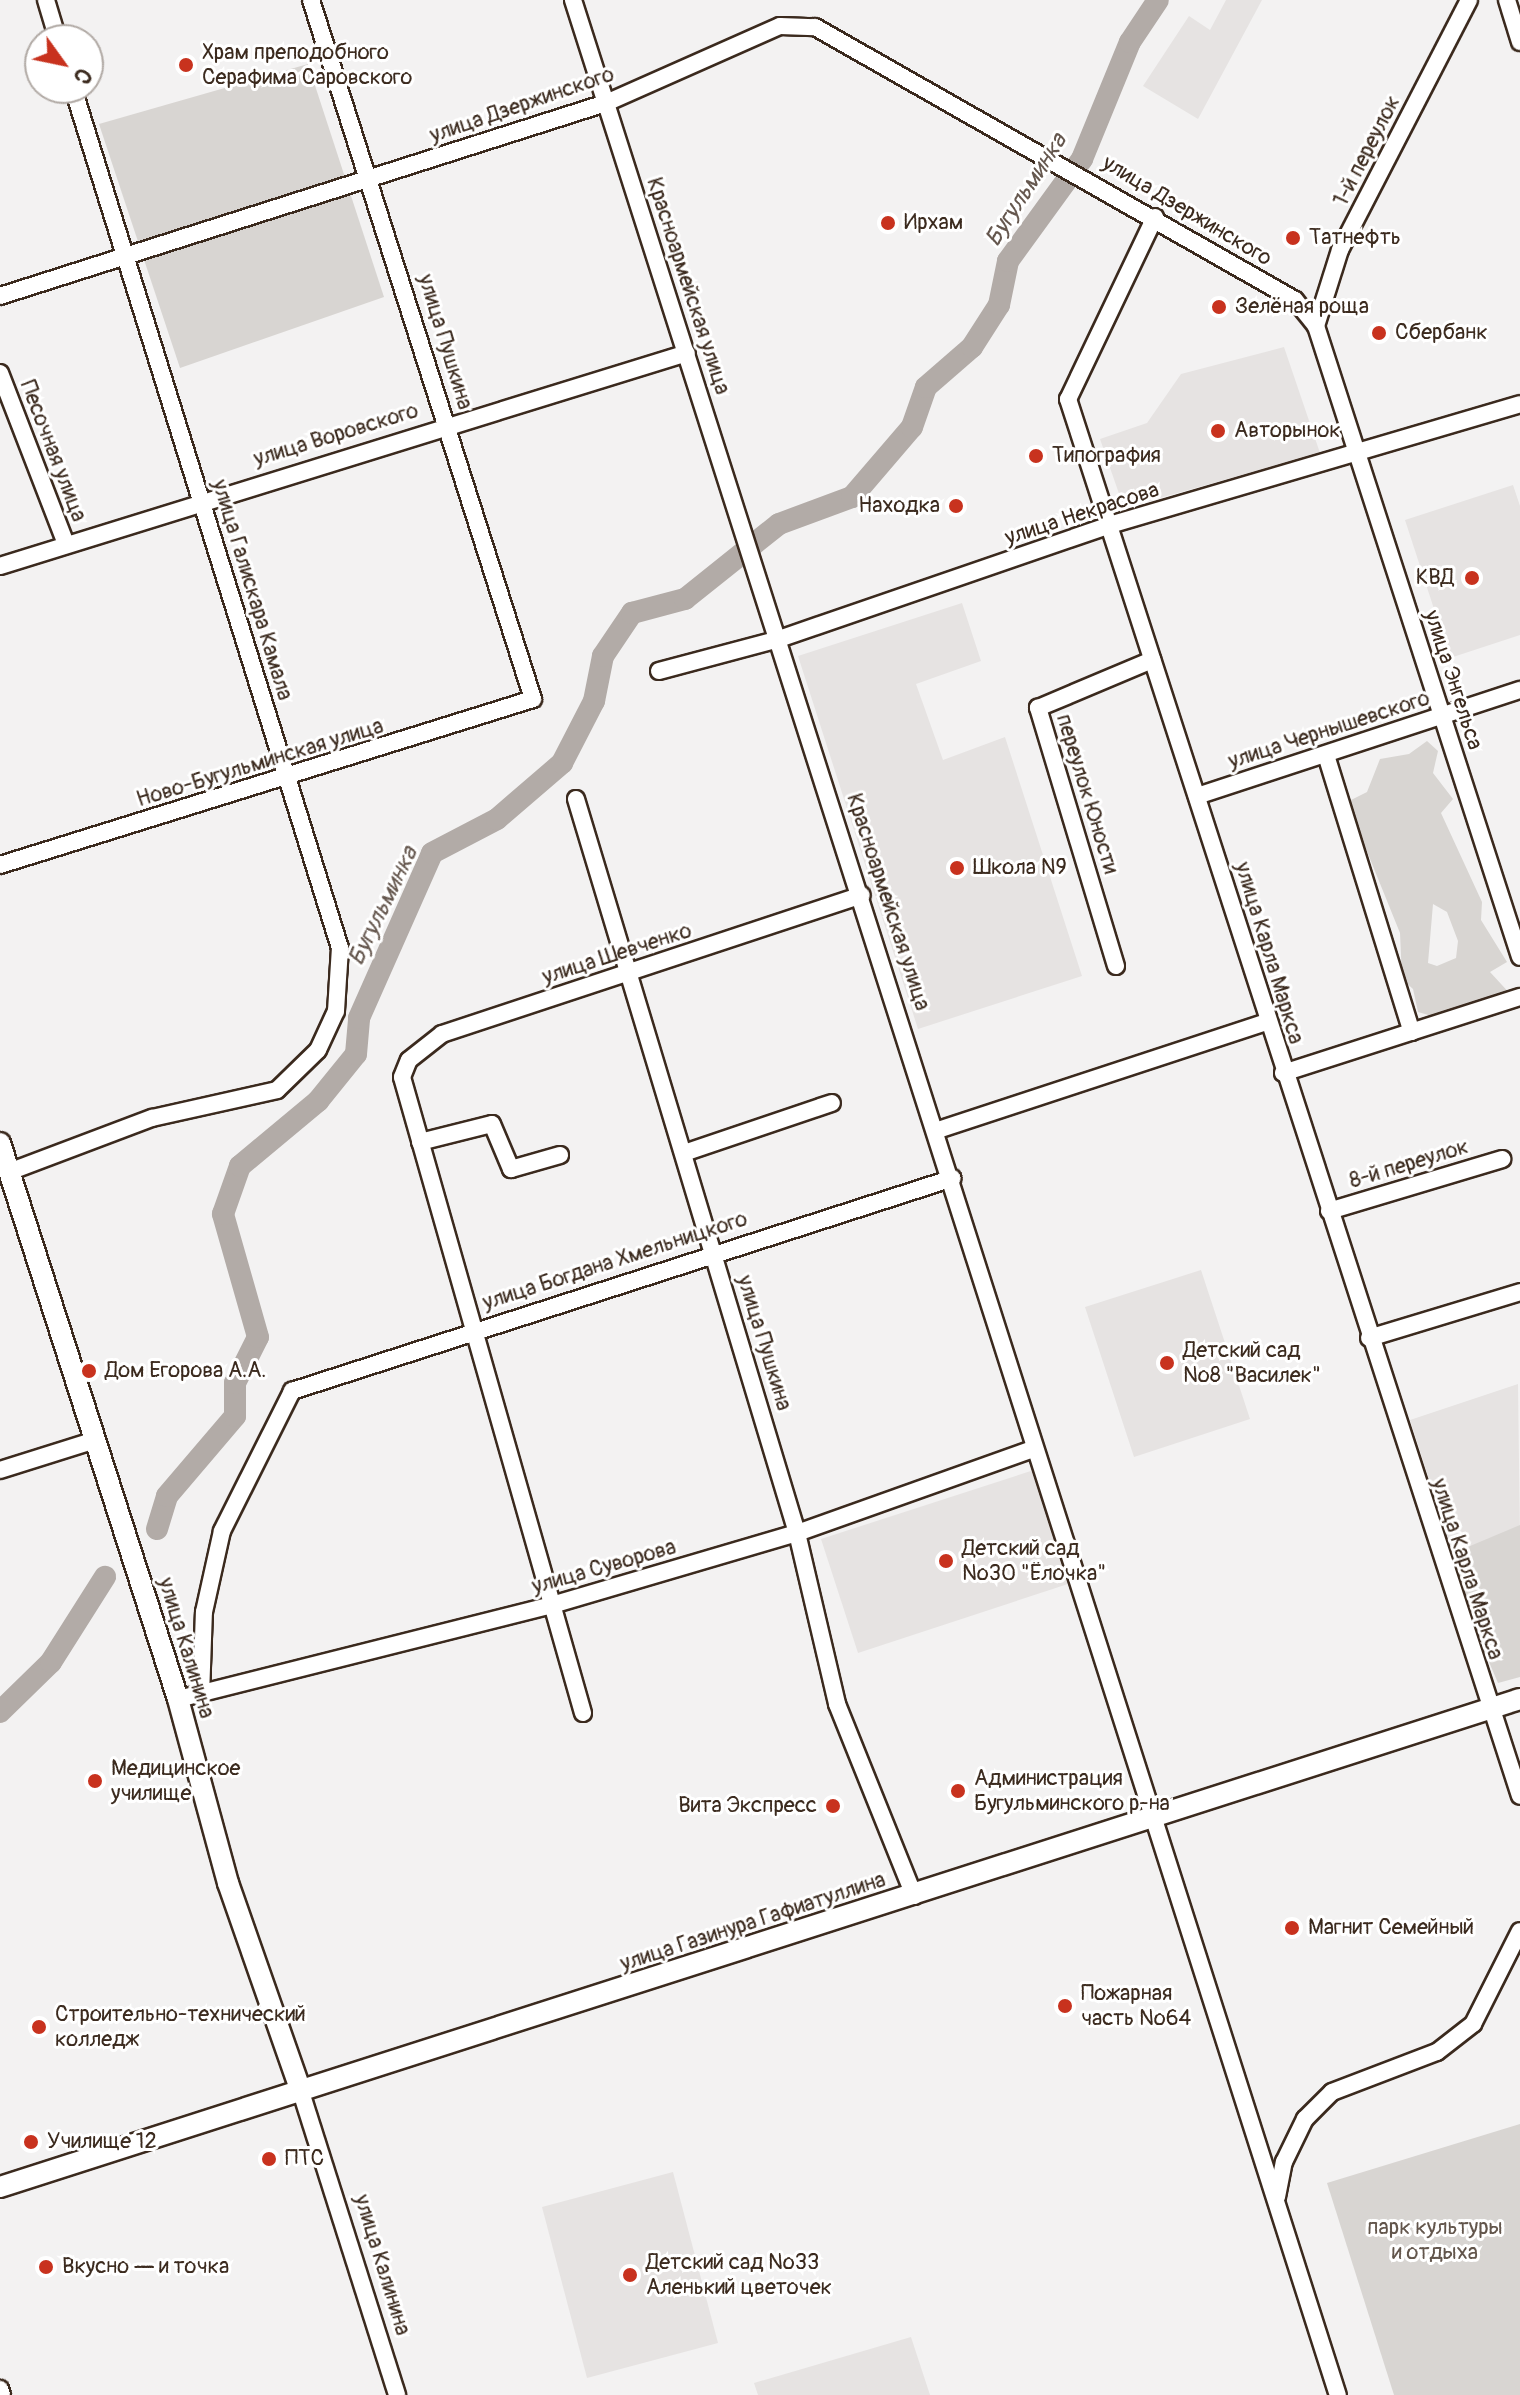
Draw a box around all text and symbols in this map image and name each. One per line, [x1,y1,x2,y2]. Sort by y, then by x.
north arrow [24,24,104,104]
place label: Храм преподобного Серафима Саровского [202,39,412,90]
marker: Храм преподобного Серафима Саровского [177,56,195,74]
street label: улица Дзержинского [426,61,618,149]
text: С [67,63,98,89]
street label: 1-й переулок [1328,91,1406,211]
water label: Бугульминка [979,128,1073,252]
street label: улица Дзержинского [1097,150,1277,272]
street label: Красноармейская улица [640,174,736,398]
place label: Ирхам [904,210,963,236]
marker: Ирхам [879,214,897,232]
place label: Татнефть [1309,225,1401,251]
marker: Татнефть [1284,229,1302,247]
street label: улица Пушкина [412,271,478,413]
place label: Зелёная роща [1235,294,1369,320]
marker: Зелёная роща [1210,298,1228,316]
place label: Сбербанк [1395,320,1488,346]
marker: Сбербанк [1370,324,1388,342]
street label: Песочная улица [14,377,92,525]
street label: улица Воровского [251,397,421,473]
place label: Авторынок [1234,418,1341,444]
marker: Авторынок [1209,422,1227,440]
place label: Типография [1052,443,1161,469]
marker: Типография [1027,447,1045,465]
street label: улица Галискара Камала [206,477,298,703]
street label: улица Некрасова [1002,477,1162,551]
place label: Находка [858,493,940,519]
marker: Находка [947,497,965,515]
place label: КВД [1416,565,1454,591]
marker: КВД [1461,567,1483,589]
street label: улица Энгельса [1418,607,1488,753]
street label: улица Чернышевского [1225,685,1433,775]
street label: переулок Юности [1050,711,1124,877]
street label: Ново-Бугульминская улица [133,713,387,813]
street label: Красноармейская улица [840,790,936,1014]
water label: Бугульминка [342,842,424,970]
place label: Школа N9 [973,855,1067,881]
marker: Школа N9 [948,859,966,877]
street label: улица Карла Маркса [1229,859,1309,1047]
street label: улица Шевченко [539,917,695,991]
street label: 8-й переулок [1346,1133,1472,1195]
street label: улица Богдана Хмельницкого [479,1206,751,1316]
street label: улица Пушкина [731,1272,797,1414]
place label: Детский сад №8 "Василек" [1183,1337,1321,1388]
marker: Детский сад №8 "Василек" [1158,1354,1176,1372]
place label: Дом Егорова А.А. [105,1358,266,1384]
marker: Дом Егорова А.А. [80,1362,98,1380]
street label: улица Карла Маркса [1425,1475,1509,1663]
street label: улица Суворова [529,1534,679,1600]
place label: Детский сад №30 "Ёлочка" [962,1535,1106,1586]
marker: Детский сад №30 "Ёлочка" [937,1552,955,1570]
street label: улица Калинина [152,1574,220,1722]
place label: Медицинское училище [111,1755,240,1806]
place label: Администрация Бугульминского р-на [974,1765,1170,1816]
marker: Медицинское училище [86,1772,104,1790]
marker: Администрация Бугульминского р-на [949,1782,967,1800]
place label: Вита Экспресс [678,1793,817,1819]
marker: Вита Экспресс [824,1797,842,1815]
street label: улица Газинура Гафиатуллина [617,1867,889,1977]
place label: Магнит Семейный [1308,1915,1474,1941]
marker: Магнит Семейный [1283,1919,1301,1937]
place label: Пожарная часть №64 [1081,1980,1191,2032]
marker: Пожарная часть №64 [1056,1997,1074,2015]
place label: Строительно-технический колледж [55,2001,306,2052]
marker: Строительно-технический колледж [30,2018,48,2036]
place label: Училище 12 [47,2129,157,2155]
marker: Училище 12 [22,2133,40,2151]
place label: ПТС [285,2146,324,2172]
marker: ПТС [260,2150,278,2168]
street label: улица Калинина [348,2191,416,2339]
park label: парк культуры и отдыха [1367,2214,1503,2266]
place label: Детский сад №33 Аленький цветочек [646,2249,832,2300]
place label: Вкусно — и точка [62,2254,229,2280]
marker: Вкусно — и точка [37,2258,55,2276]
marker: Детский сад №33 Аленький цветочек [621,2266,639,2284]

